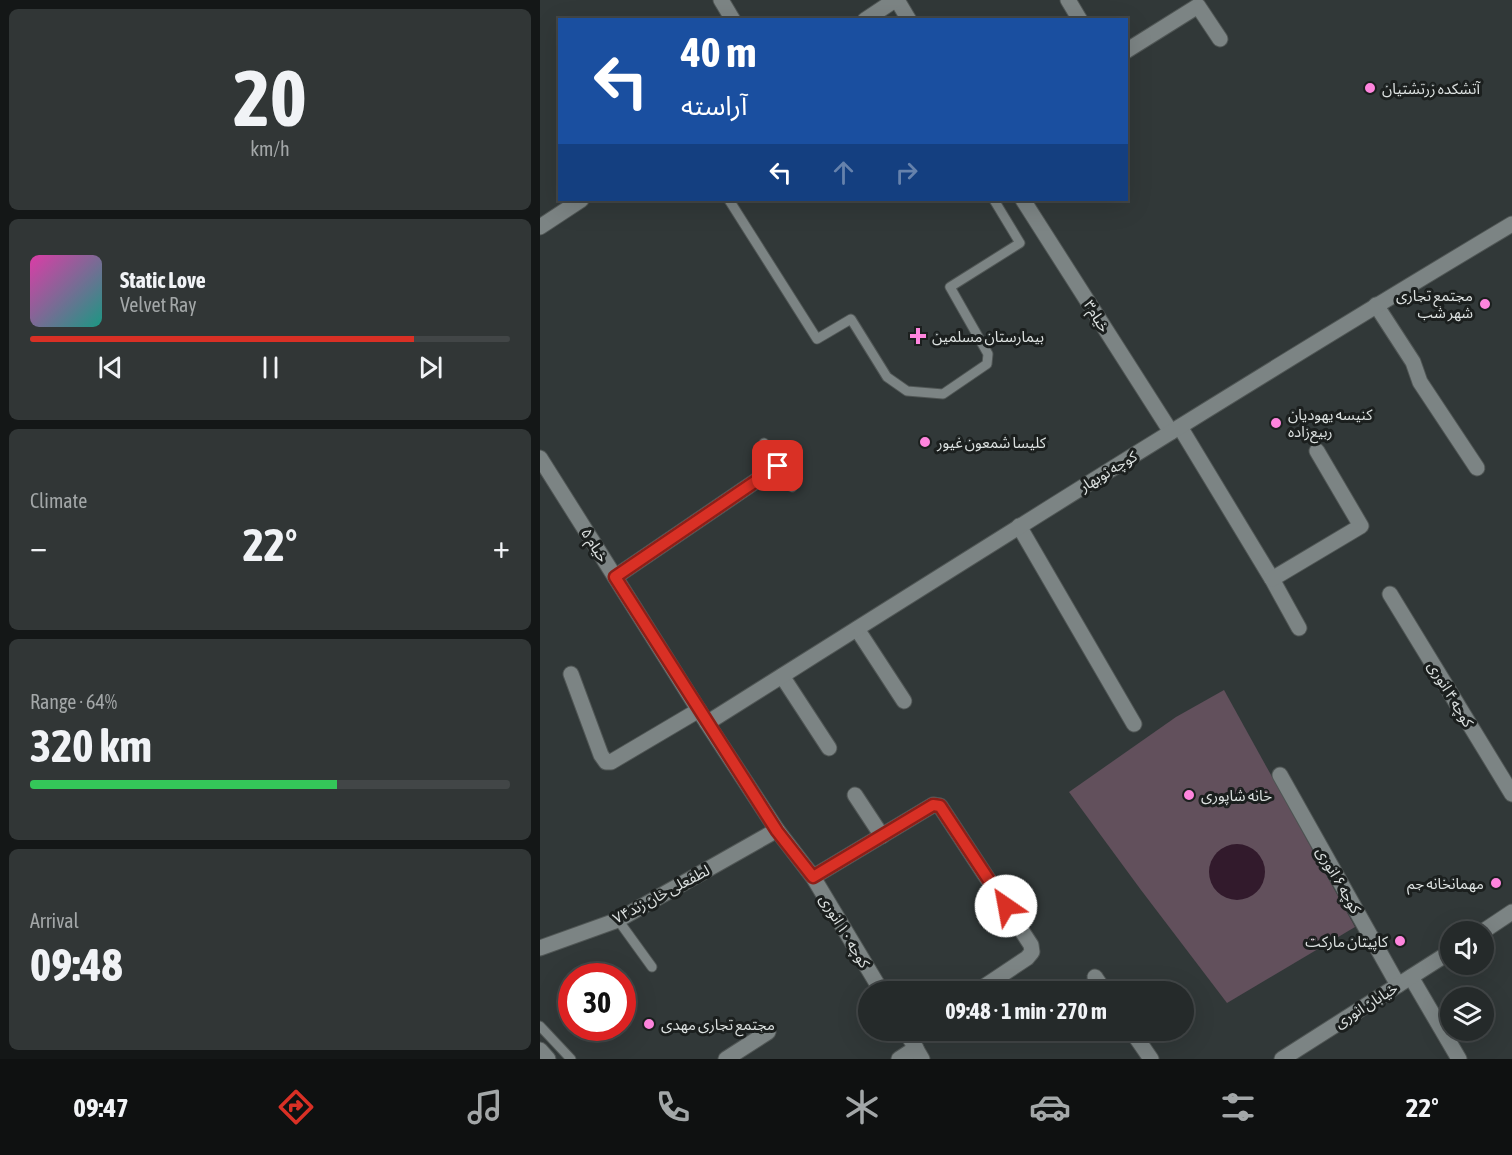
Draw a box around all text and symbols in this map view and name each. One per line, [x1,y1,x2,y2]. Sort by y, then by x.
text: 40 m [681,28,756,76]
icon: left [582,42,660,120]
text: 20 [233,53,307,143]
place label: آتشکده زرتشتیان [1382,80,1481,98]
marker: آتشکده زرتشتیان [1363,81,1377,95]
text: آراسته [681,90,747,121]
text: km/h [250,137,290,160]
icon: left [764,156,797,189]
icon: ahead [827,156,860,189]
icon: right [890,156,923,189]
text: Static Love [120,267,206,293]
place label: مجتمع تجاری شهر شب [1396,287,1473,322]
text: Velvet Ray [120,293,197,316]
street label: خیام۳ [1078,297,1113,337]
marker: مجتمع تجاری شهر شب [1478,297,1492,311]
marker: بیمارستان مسلمین [909,327,927,345]
place label: بیمارستان مسلمین [932,328,1044,346]
icon: previous [94,351,127,384]
icon: pause [254,351,287,384]
icon: next [414,351,447,384]
place label: کنیسه یهودیان ربیع‌زاده [1288,406,1373,444]
marker: کنیسه یهودیان ربیع‌زاده [1269,416,1283,430]
place label: کلیسا شمعون غیور [936,434,1047,452]
marker: کلیسا شمعون غیور [918,435,932,449]
pin [752,440,803,491]
street label: کوچه نوبهار [1075,447,1142,497]
icon: arrive [761,449,794,482]
text: Climate [30,489,87,512]
text: 22° [243,519,297,571]
street label: ۵ خیام [576,525,612,567]
text: − [30,527,47,565]
text: + [493,527,510,565]
street label: کوچه ۴ انوری [1423,658,1478,732]
text: Range · 64% [30,690,117,713]
text: 320 km [30,720,152,772]
place label: خانه شاپوری [1201,787,1272,806]
marker: خانه شاپوری [1182,788,1196,802]
street label: کوچه ۶ انوری [1311,844,1365,918]
street label: لطفعلی خان زند۷۴ [610,861,713,928]
position arrow [974,874,1038,938]
place label: مهمانخانه جم [1407,875,1484,895]
marker: مهمانخانه جم [1489,876,1503,890]
street label: کوچه ۱۰ انوری [815,891,874,972]
text: Arrival [30,909,79,932]
map controls [1440,921,1494,1041]
button: sound [1440,921,1494,975]
place label: کاپیتان مارکت [1305,933,1389,952]
marker: کاپیتان مارکت [1393,934,1407,948]
text: 09:48 [30,939,123,991]
speed limit sign: 30 [558,963,636,1041]
street label: خیابان انوری [1331,979,1401,1032]
button: layers [1440,987,1494,1041]
text: 09:48 · 1 min · 270 m [945,998,1107,1024]
place label: مجتمع تجاری مهدی [661,1016,775,1037]
marker: مجتمع تجاری مهدی [642,1017,656,1031]
icon: directions [275,1086,317,1128]
icon: music [464,1086,506,1128]
icon: phone [652,1086,694,1128]
icon: climate [841,1086,883,1128]
icon: car [1029,1086,1071,1128]
icon: filters [1217,1086,1259,1128]
text: 09:47 [73,1092,129,1123]
text: 22° [1406,1092,1439,1123]

